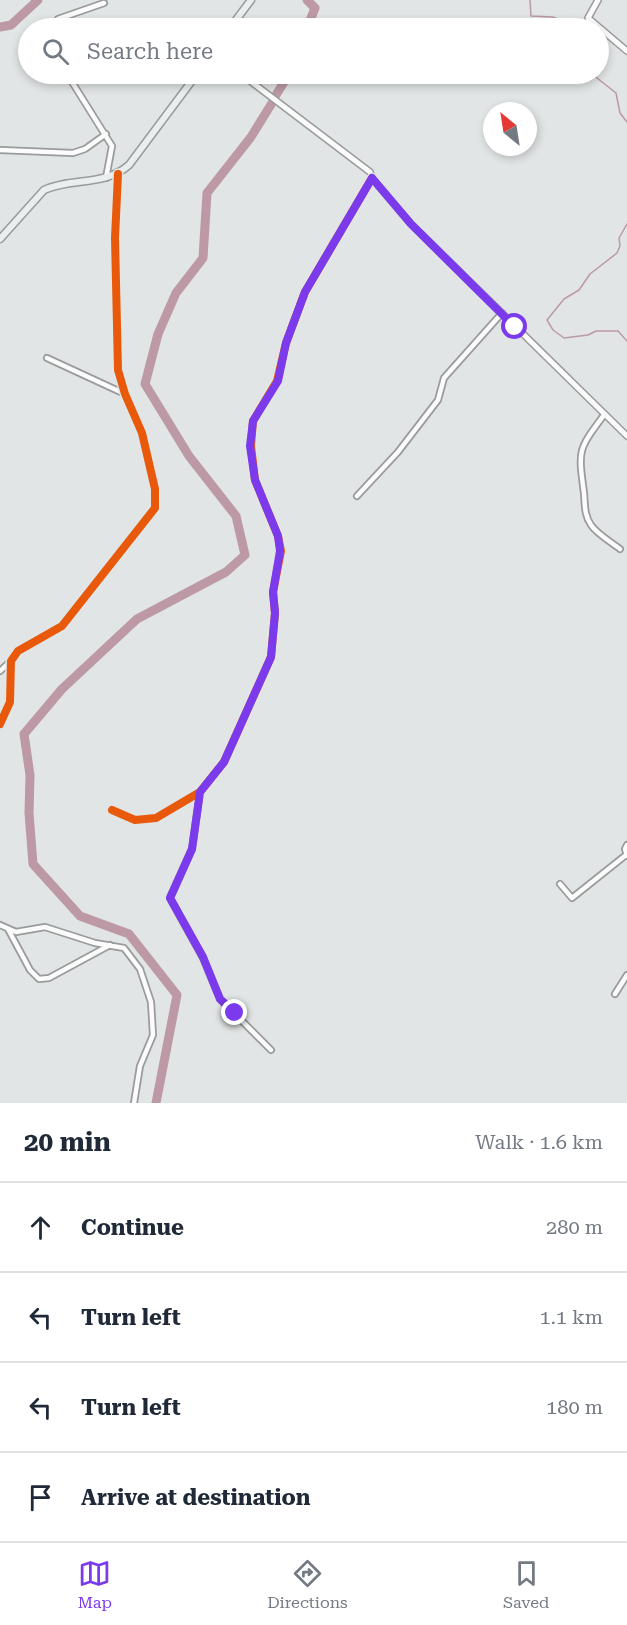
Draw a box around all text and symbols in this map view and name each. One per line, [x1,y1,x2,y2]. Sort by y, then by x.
search box [18,18,609,84]
icon: search [39,35,72,68]
text: Search here [87,39,213,64]
north arrow [483,102,537,156]
route start [501,313,527,339]
route end [221,999,247,1025]
text: 20 min [24,1127,111,1157]
text: Walk · 1.6 km [475,1130,603,1154]
icon: ahead [24,1211,57,1244]
text: Continue [81,1215,184,1240]
text: 280 m [546,1215,603,1239]
icon: left [24,1301,57,1334]
text: Turn left [81,1305,181,1330]
text: 1.1 km [539,1305,603,1329]
icon: left [24,1391,57,1424]
text: Turn left [81,1395,181,1420]
text: 180 m [546,1395,603,1419]
icon: arrive [24,1481,57,1514]
text: Arrive at destination [81,1485,310,1510]
tab: Map [78,1557,112,1612]
tab: Directions [267,1557,348,1612]
tab: Saved [503,1557,549,1612]

